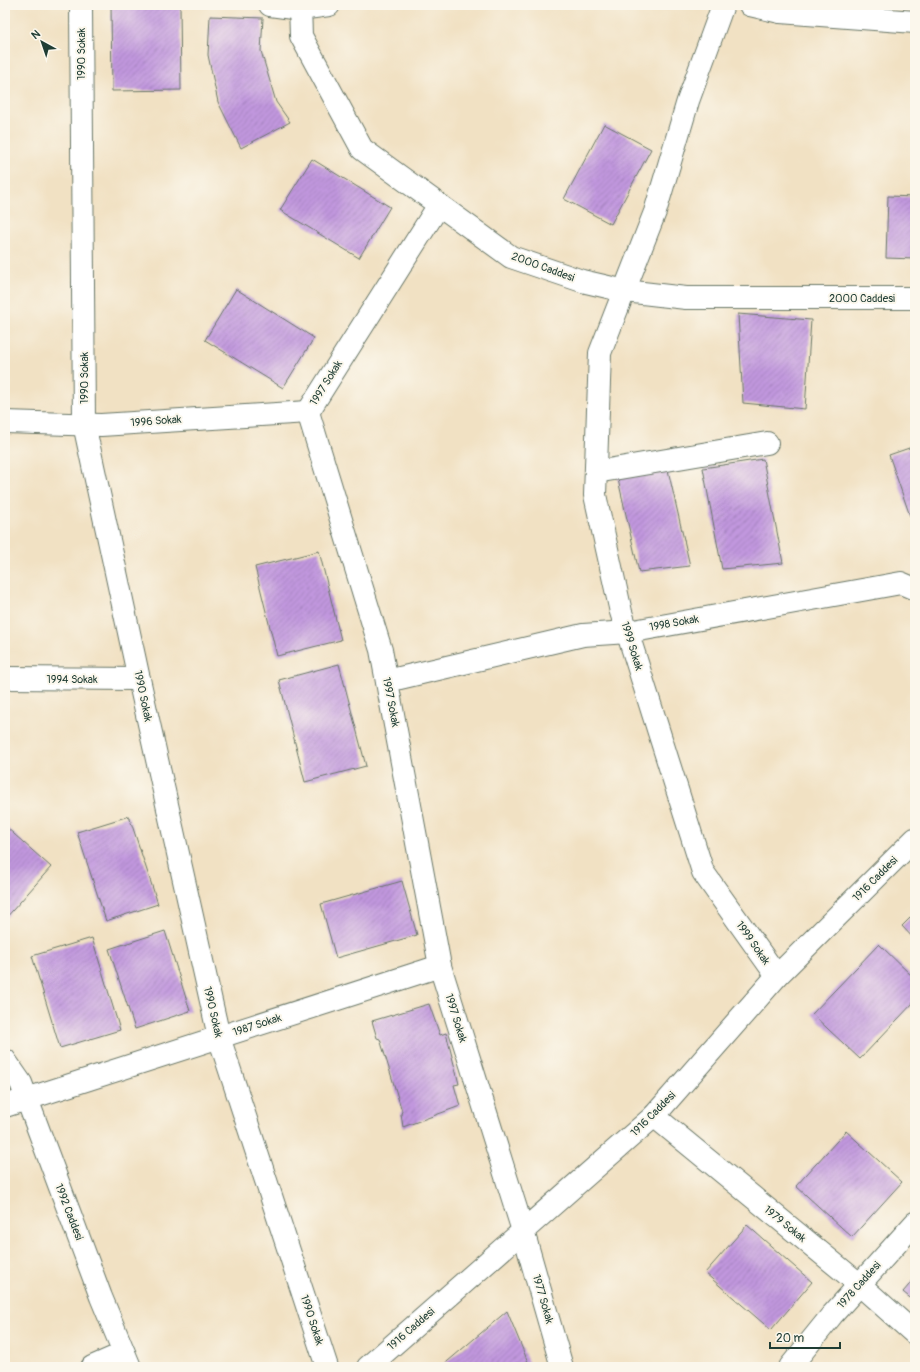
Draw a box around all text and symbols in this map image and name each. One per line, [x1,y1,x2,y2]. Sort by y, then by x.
north arrow [22,22,62,62]
text: N [29,27,43,42]
street label: 1990 Sokak [75,28,88,80]
street label: 2000 Caddesi [510,250,576,284]
street label: 2000 Caddesi [829,292,895,305]
street label: 1990 Sokak [78,352,91,404]
street label: 1997 Sokak [307,358,345,408]
street label: 1996 Sokak [130,413,182,429]
street label: 1998 Sokak [648,612,700,634]
street label: 1999 Sokak [618,620,646,672]
street label: 1990 Sokak [131,669,155,723]
street label: 1994 Sokak [46,673,98,686]
street label: 1997 Sokak [380,676,402,728]
street label: 1916 Caddesi [850,854,900,904]
street label: 1999 Sokak [733,919,773,968]
street label: 1990 Sokak [201,985,225,1039]
street label: 1997 Sokak [442,992,470,1044]
street label: 1987 Sokak [231,1011,283,1039]
street label: 1916 Caddesi [628,1089,678,1139]
street label: 1992 Caddesi [52,1182,86,1242]
street label: 1979 Sokak [761,1203,809,1245]
street label: 1978 Caddesi [834,1259,884,1311]
street label: 1977 Sokak [530,1273,556,1326]
street label: 1990 Sokak [298,1293,326,1347]
street label: 1916 Caddesi [385,1305,437,1353]
scale bar [770,1324,840,1350]
text: 20 m [776,1331,805,1346]

